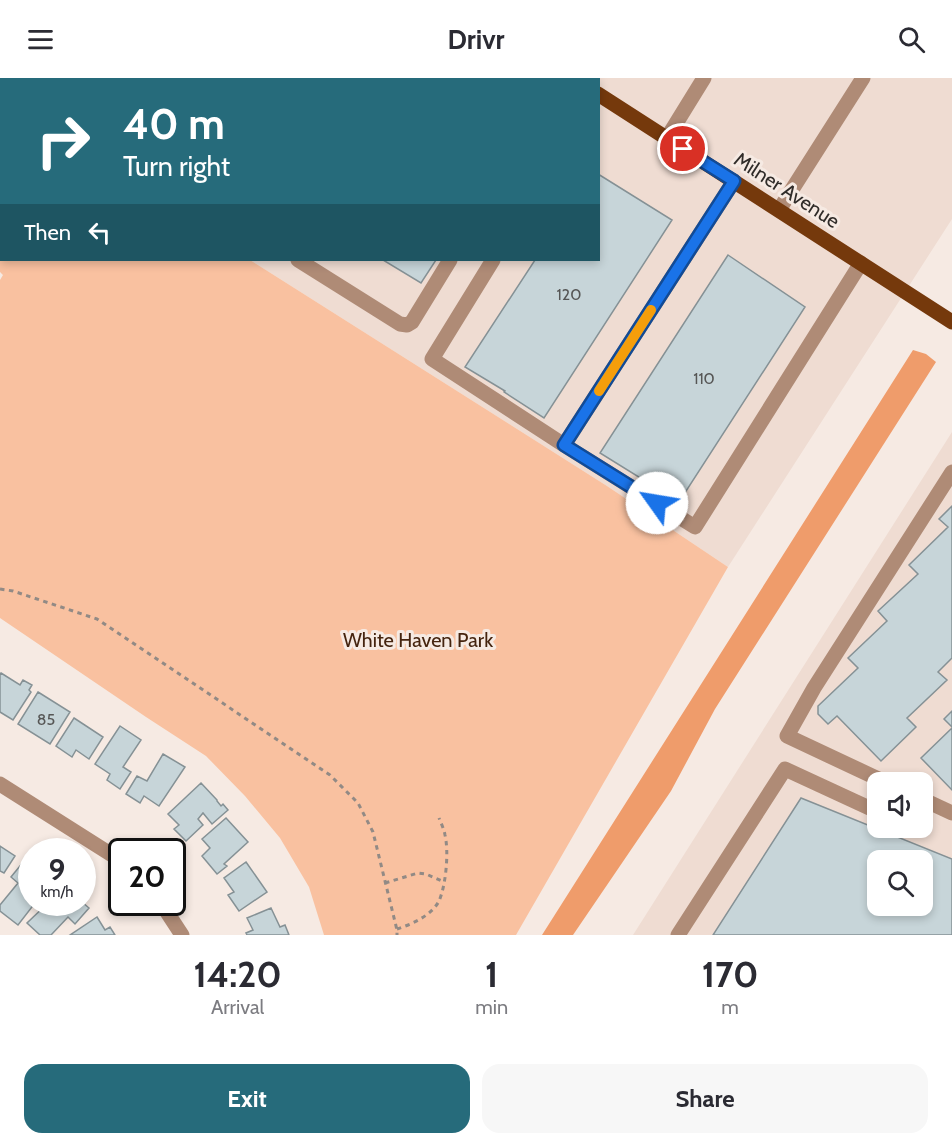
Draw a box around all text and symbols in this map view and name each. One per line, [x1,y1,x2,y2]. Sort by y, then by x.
icon: menu [24,23,57,56]
text: Drivr [448,23,504,56]
icon: search [895,23,928,56]
text: 40 m [123,98,225,150]
icon: right [24,102,102,180]
pin [657,123,708,174]
icon: arrive [666,132,699,165]
street label: Milner Avenue [730,147,844,233]
text: Turn right [123,150,230,183]
icon: left [83,216,116,249]
text: Then [24,219,71,246]
house number: 120 [557,285,581,304]
house number: 110 [693,369,715,388]
position arrow [625,471,689,535]
park label: White Haven Park [343,628,493,652]
house number: 85 [37,710,55,729]
map controls [867,772,933,916]
button: sound [867,772,933,838]
speed limit sign: 20 [108,838,186,916]
button: search [867,850,933,916]
text: 9 [49,851,65,888]
text: km/h [41,883,73,901]
text: 14:20 [194,952,282,996]
text: 1 [485,952,498,996]
text: 170 [702,952,758,996]
text: Arrival [211,995,264,1019]
text: min [475,995,508,1019]
text: m [721,995,739,1019]
button: Exit [24,1064,470,1133]
button: Share [482,1064,928,1133]

